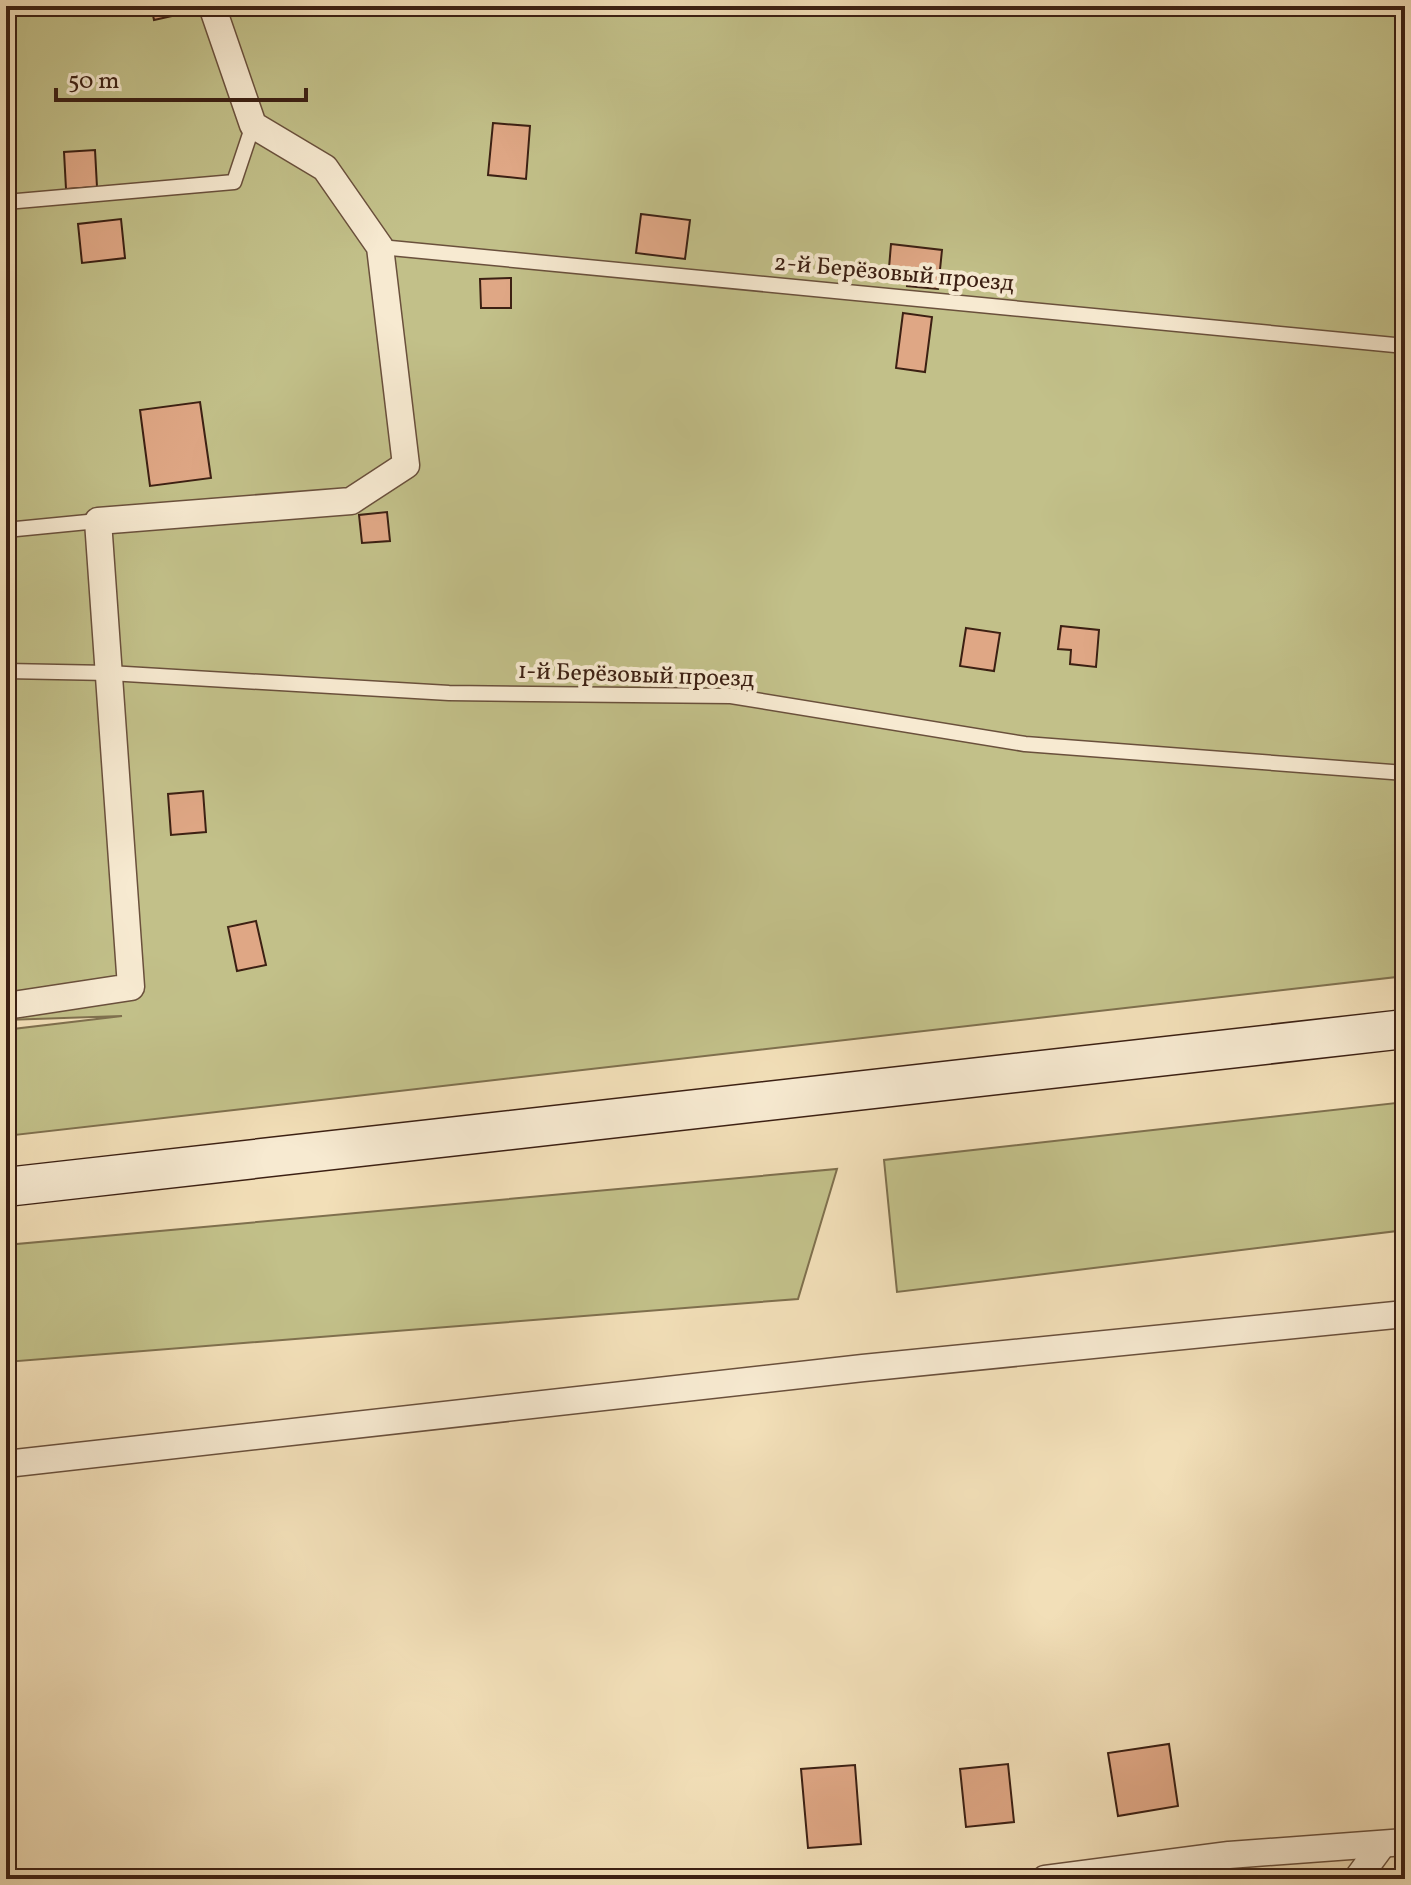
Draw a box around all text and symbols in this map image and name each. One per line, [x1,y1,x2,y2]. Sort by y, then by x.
scale bar [56,52,306,102]
text: 50 m [68,65,120,99]
street label: 2-й Берёзовый проезд [772,247,1016,301]
street label: 1-й Берёзовый проезд [517,655,755,697]

